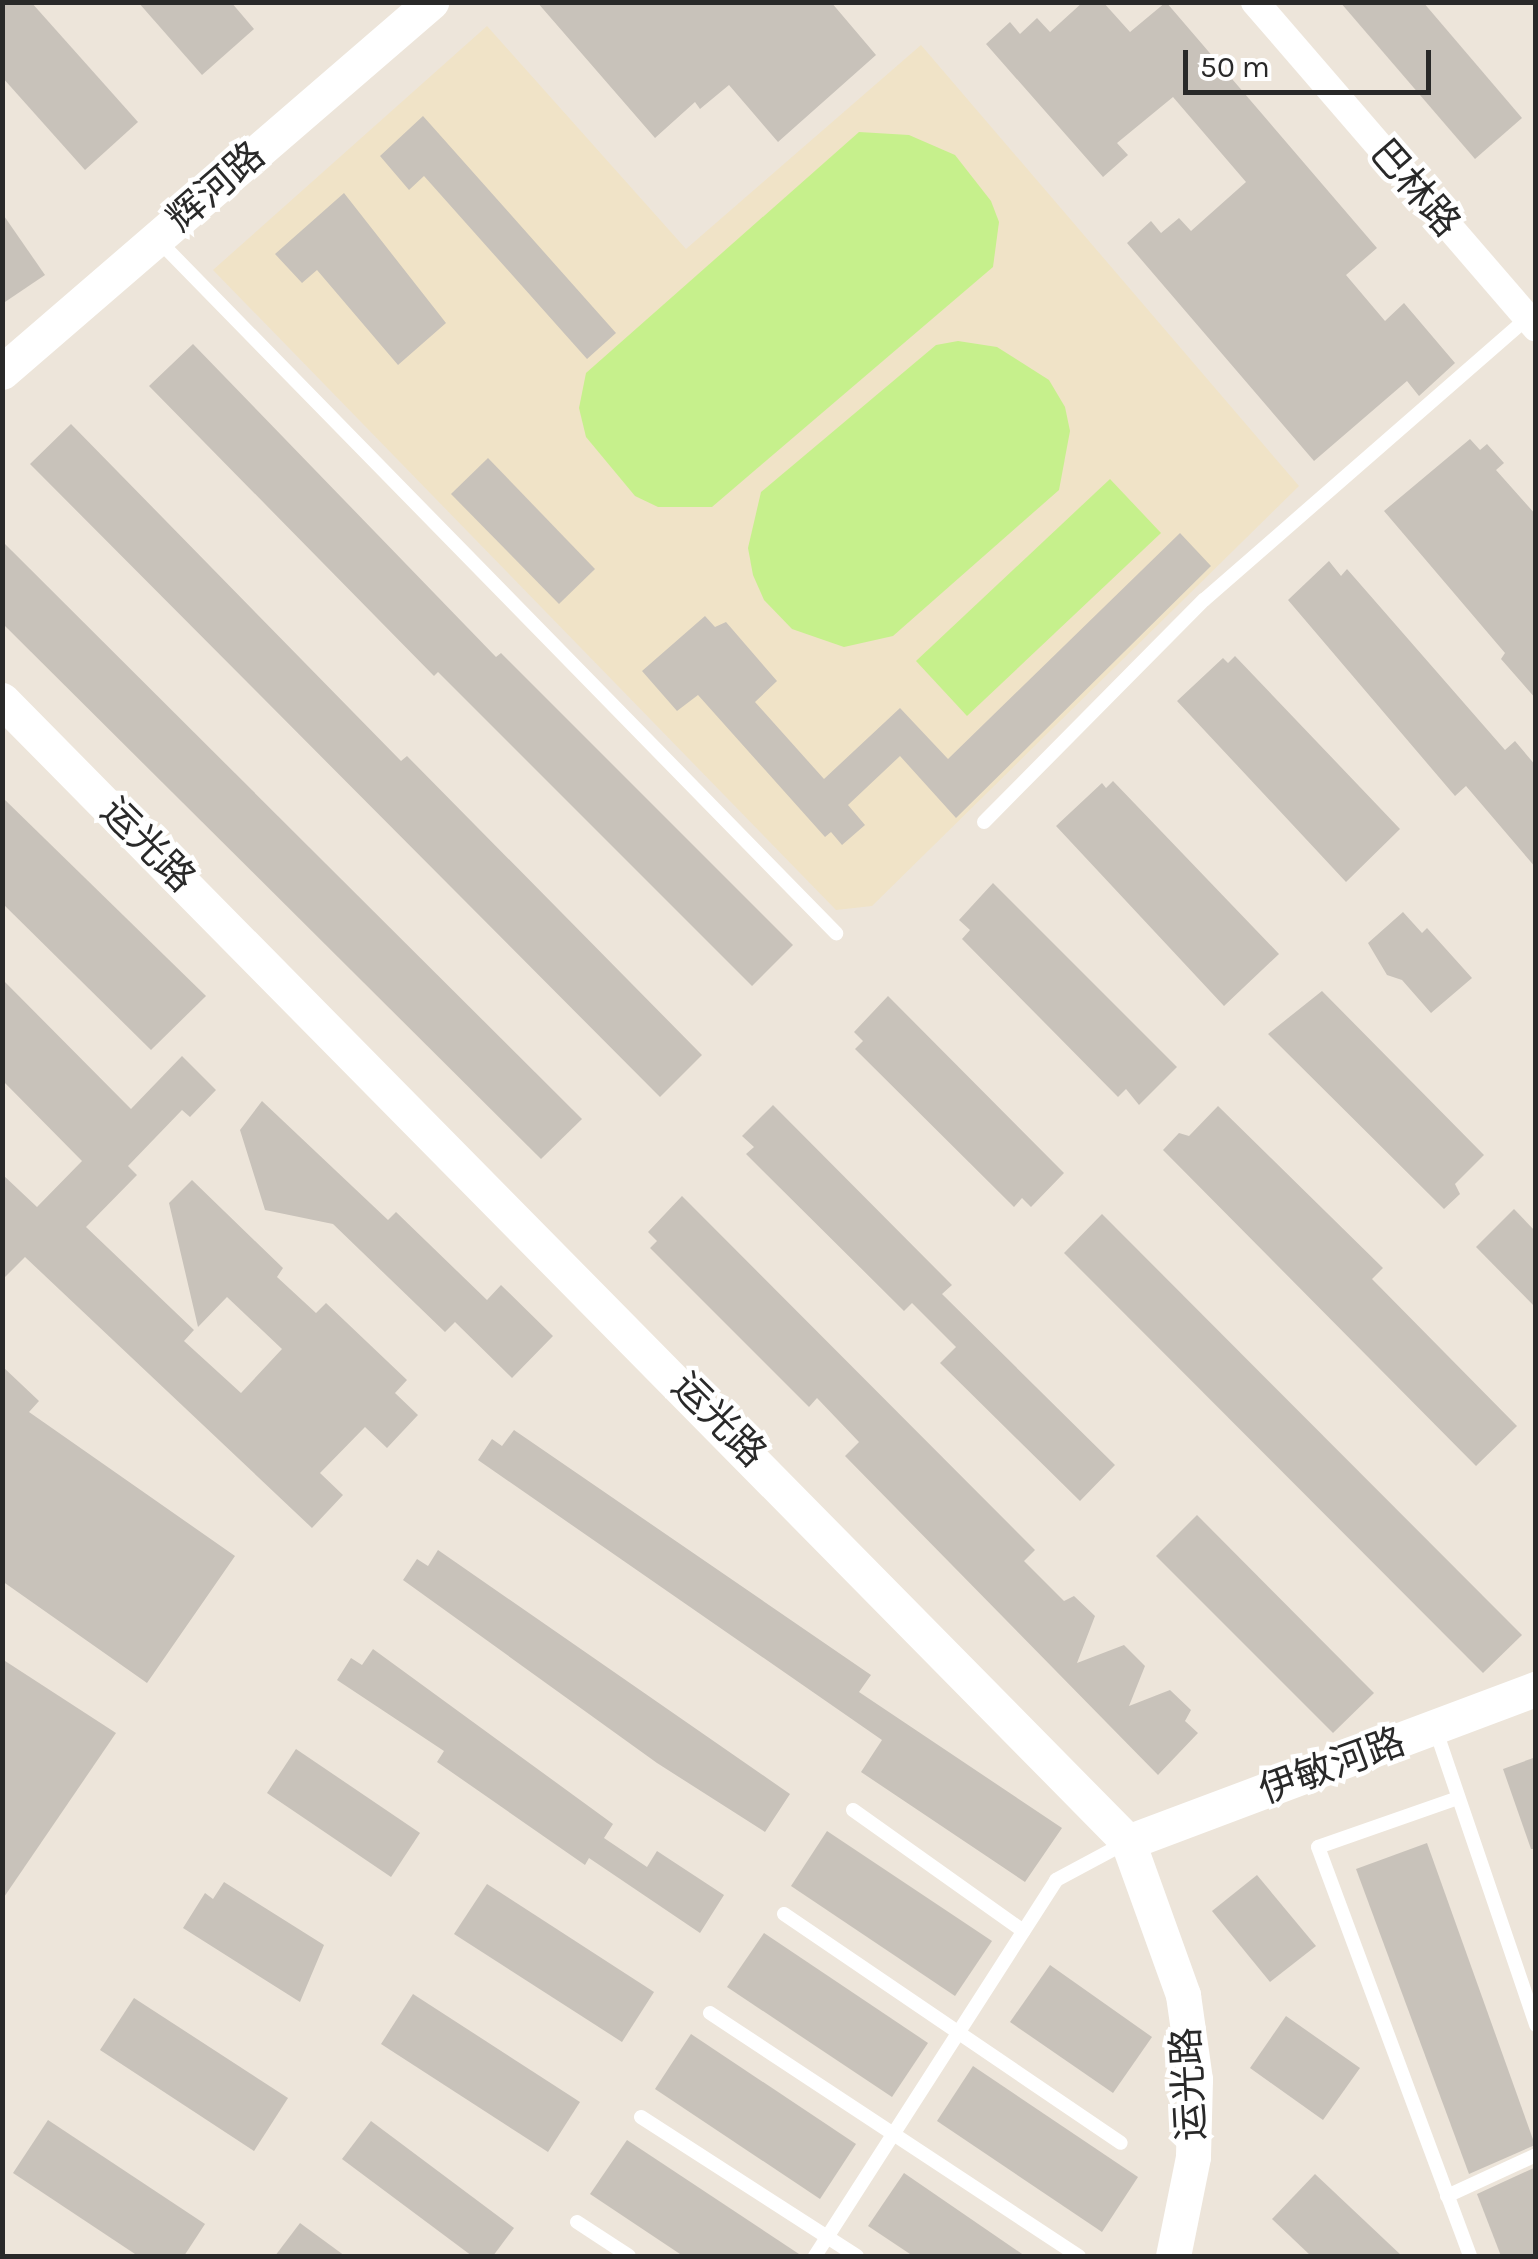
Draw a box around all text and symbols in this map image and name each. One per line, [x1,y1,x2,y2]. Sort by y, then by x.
scale bar [1188,30,1436,92]
text: 50 m [1200,49,1270,85]
street label: 巴林路 [1360,130,1470,246]
street label: 辉河路 [158,132,274,242]
street label: 运光路 [92,789,204,901]
street label: 运光路 [663,1364,775,1476]
street label: 伊敏河路 [1253,1719,1411,1813]
street label: 运光路 [1163,2026,1215,2142]

